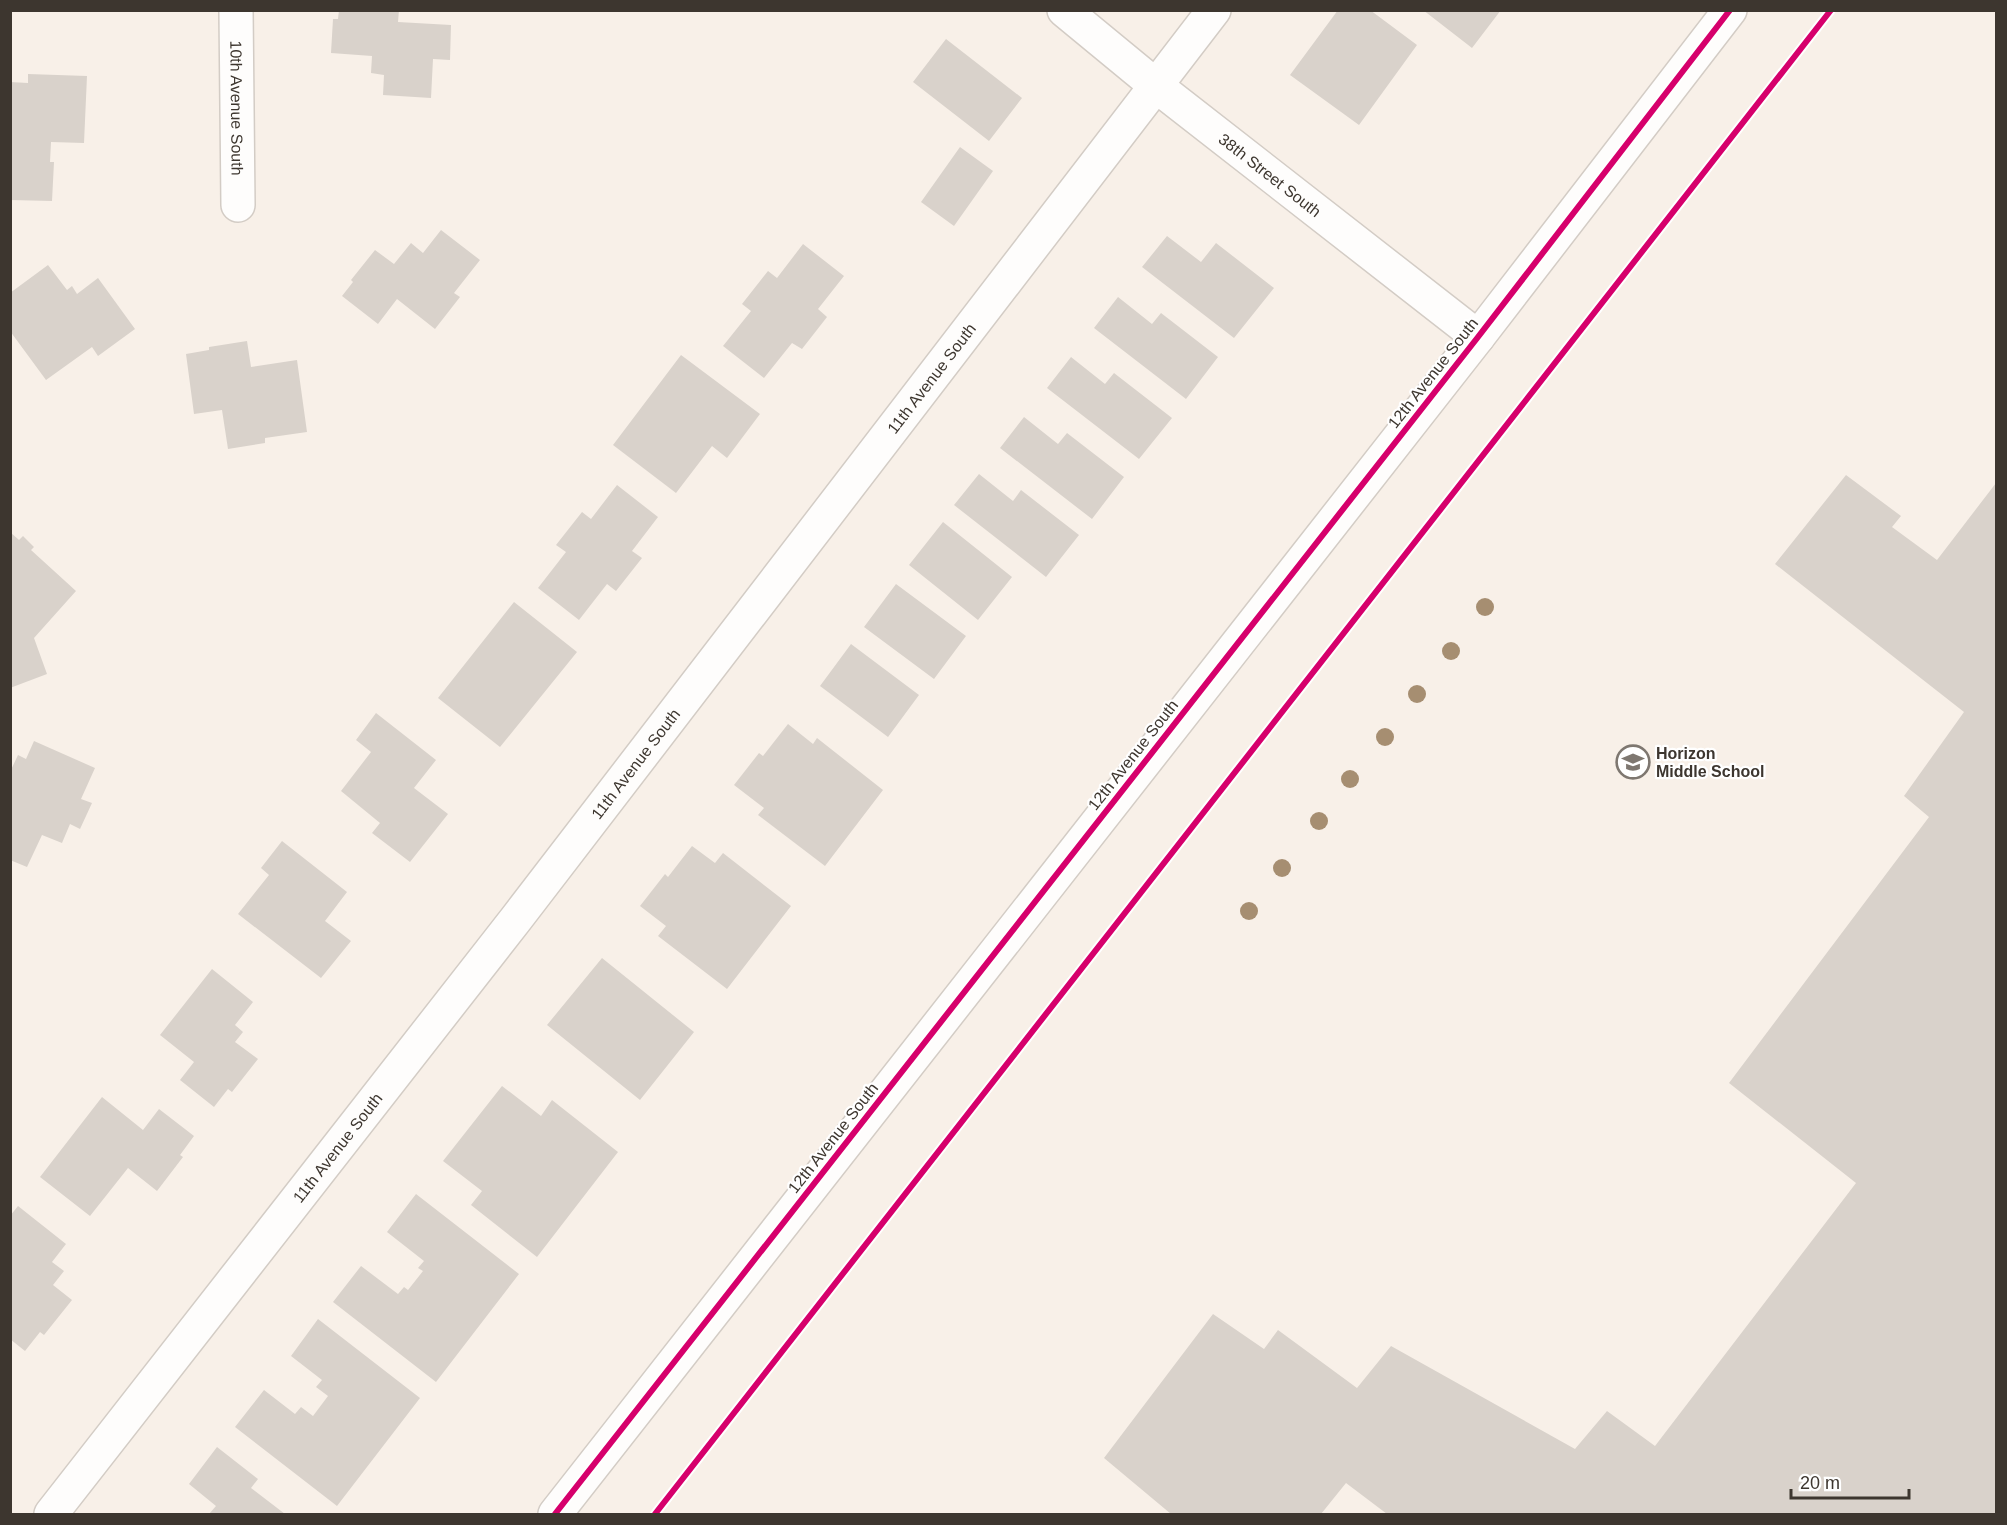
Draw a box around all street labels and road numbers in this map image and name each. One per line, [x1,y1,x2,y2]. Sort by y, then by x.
street label: 10th Avenue South [228,40,246,176]
street label: 38th Street South [1216,130,1325,220]
street label: 12th Avenue South [1385,315,1481,431]
street label: 11th Avenue South [884,320,979,436]
street label: 12th Avenue South [1085,697,1181,813]
street label: 11th Avenue South [588,705,683,822]
street label: 12th Avenue South [785,1080,881,1196]
street label: 11th Avenue South [289,1090,385,1206]

